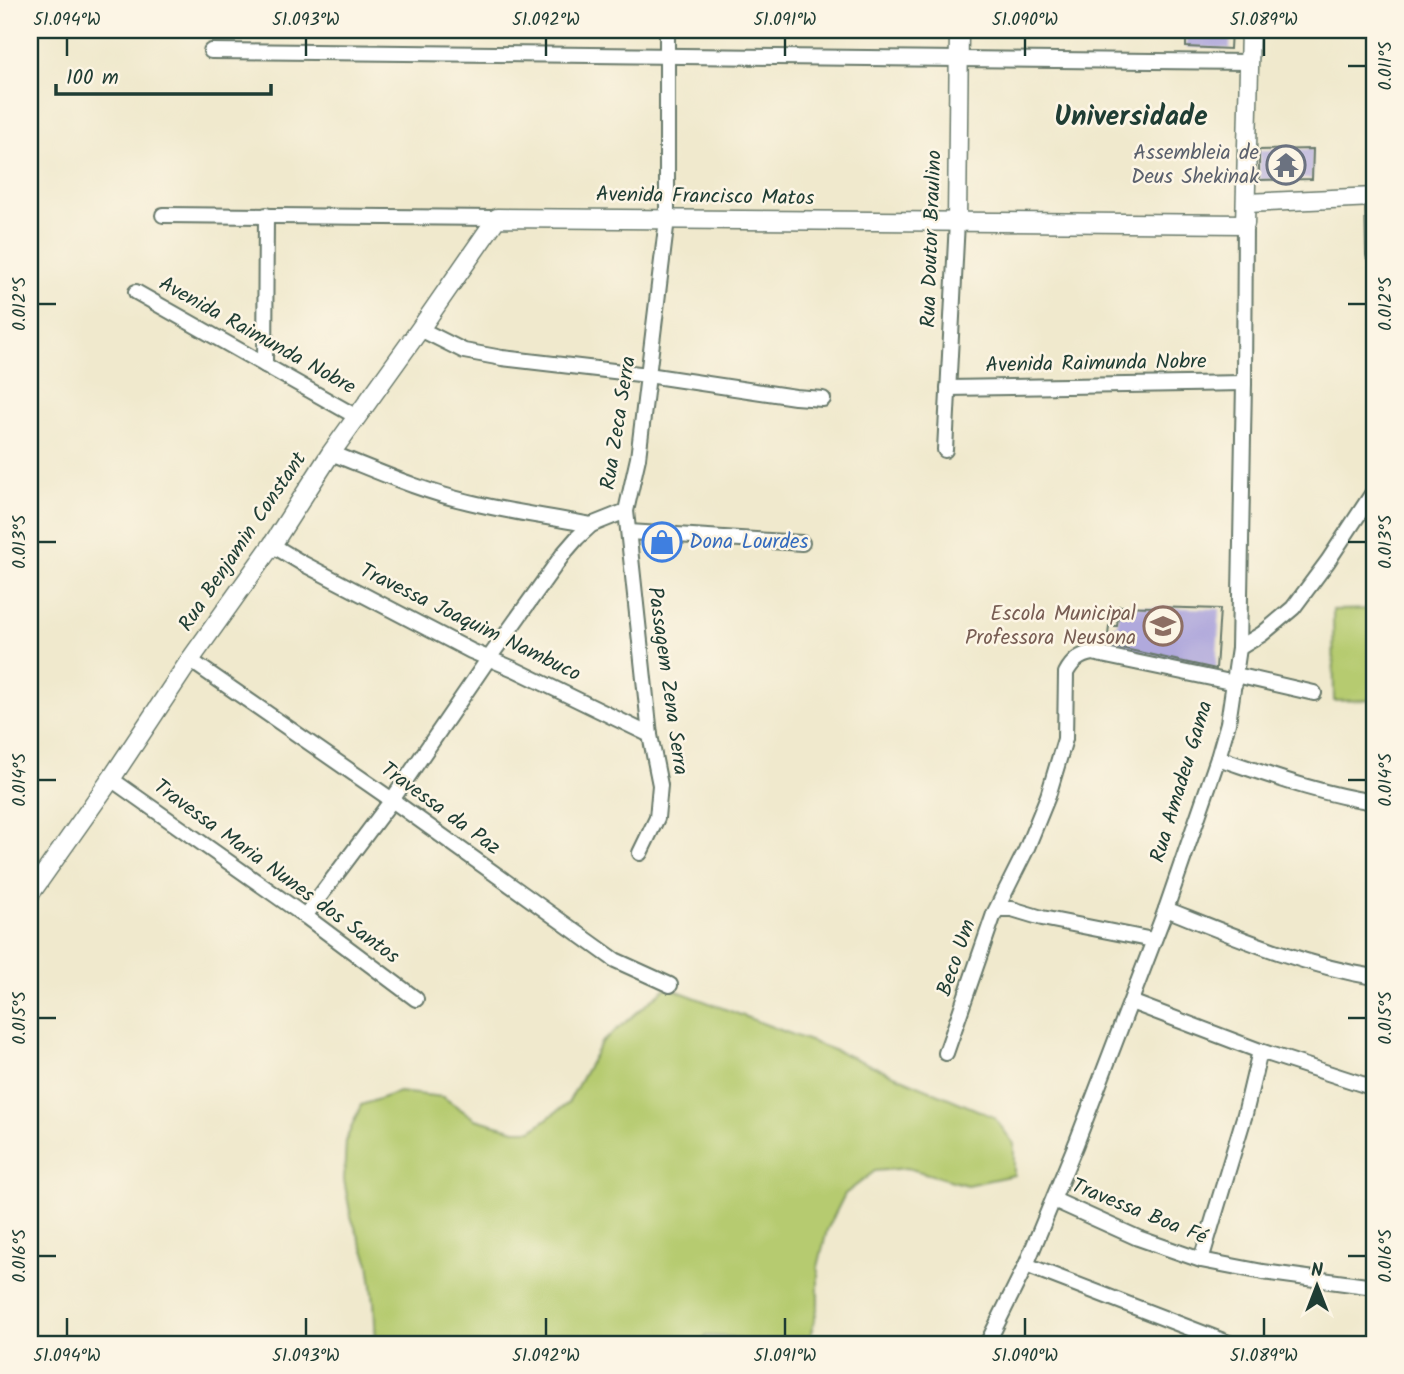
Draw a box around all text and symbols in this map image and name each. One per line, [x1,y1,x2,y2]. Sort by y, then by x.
text: 51.094°W [33,6,101,35]
text: 51.093°W [272,6,340,35]
text: 51.092°W [512,6,580,35]
text: 51.091°W [753,6,817,35]
text: 51.090°W [992,6,1058,35]
text: 51.089°W [1230,6,1298,35]
text: 0.011°S [1372,41,1401,91]
scale bar [56,52,271,96]
text: 100 m [66,62,119,95]
district label: Universidade [1054,95,1208,140]
place label: Assembleia de Deus Shekinak [1131,137,1260,194]
temple icon: Assembleia de Deus Shekinak [1265,144,1307,186]
street label: Rua Doutor Braulino [912,150,952,328]
street label: Avenida Francisco Matos [595,179,815,215]
street label: Avenida Raimunda Nobre [152,268,362,404]
text: 0.012°S [6,277,35,331]
text: 0.012°S [1372,277,1401,331]
street label: Avenida Raimunda Nobre [985,346,1207,382]
street label: Rua Zeca Serra [592,354,646,492]
street label: Rua Benjamin Constant [170,445,316,639]
text: 0.013°S [6,515,35,569]
text: 0.013°S [1372,515,1401,569]
shop icon: Dona Lourdes [641,521,683,563]
place label: Dona Lourdes [689,526,808,559]
street label: Travessa Joaquim Nambuco [354,555,586,691]
street label: Passagem Zena Serra [637,585,697,777]
place label: Escola Municipal Professora Neusona [965,598,1136,655]
school or university icon: Escola Municipal Professora Neusona [1142,605,1184,647]
street label: Rua Amadeu Gama [1142,697,1222,867]
text: 0.014°S [6,753,35,807]
text: 0.014°S [1372,753,1401,807]
street label: Travessa da Paz [373,754,507,864]
street label: Travessa Maria Nunes dos Santos [146,771,406,973]
street label: Beco Um [928,915,986,1001]
text: 0.015°S [6,991,35,1045]
text: 0.015°S [1372,991,1401,1045]
street label: Travessa Boa Fé [1066,1170,1213,1255]
text: 0.016°S [6,1229,35,1283]
text: 0.016°S [1372,1229,1401,1283]
north arrow [1282,1252,1352,1322]
text: N [1311,1256,1323,1286]
text: 51.094°W [33,1342,101,1371]
text: 51.093°W [272,1342,340,1371]
text: 51.092°W [512,1342,580,1371]
text: 51.091°W [753,1342,817,1371]
text: 51.090°W [992,1342,1058,1371]
text: 51.089°W [1230,1342,1298,1371]

